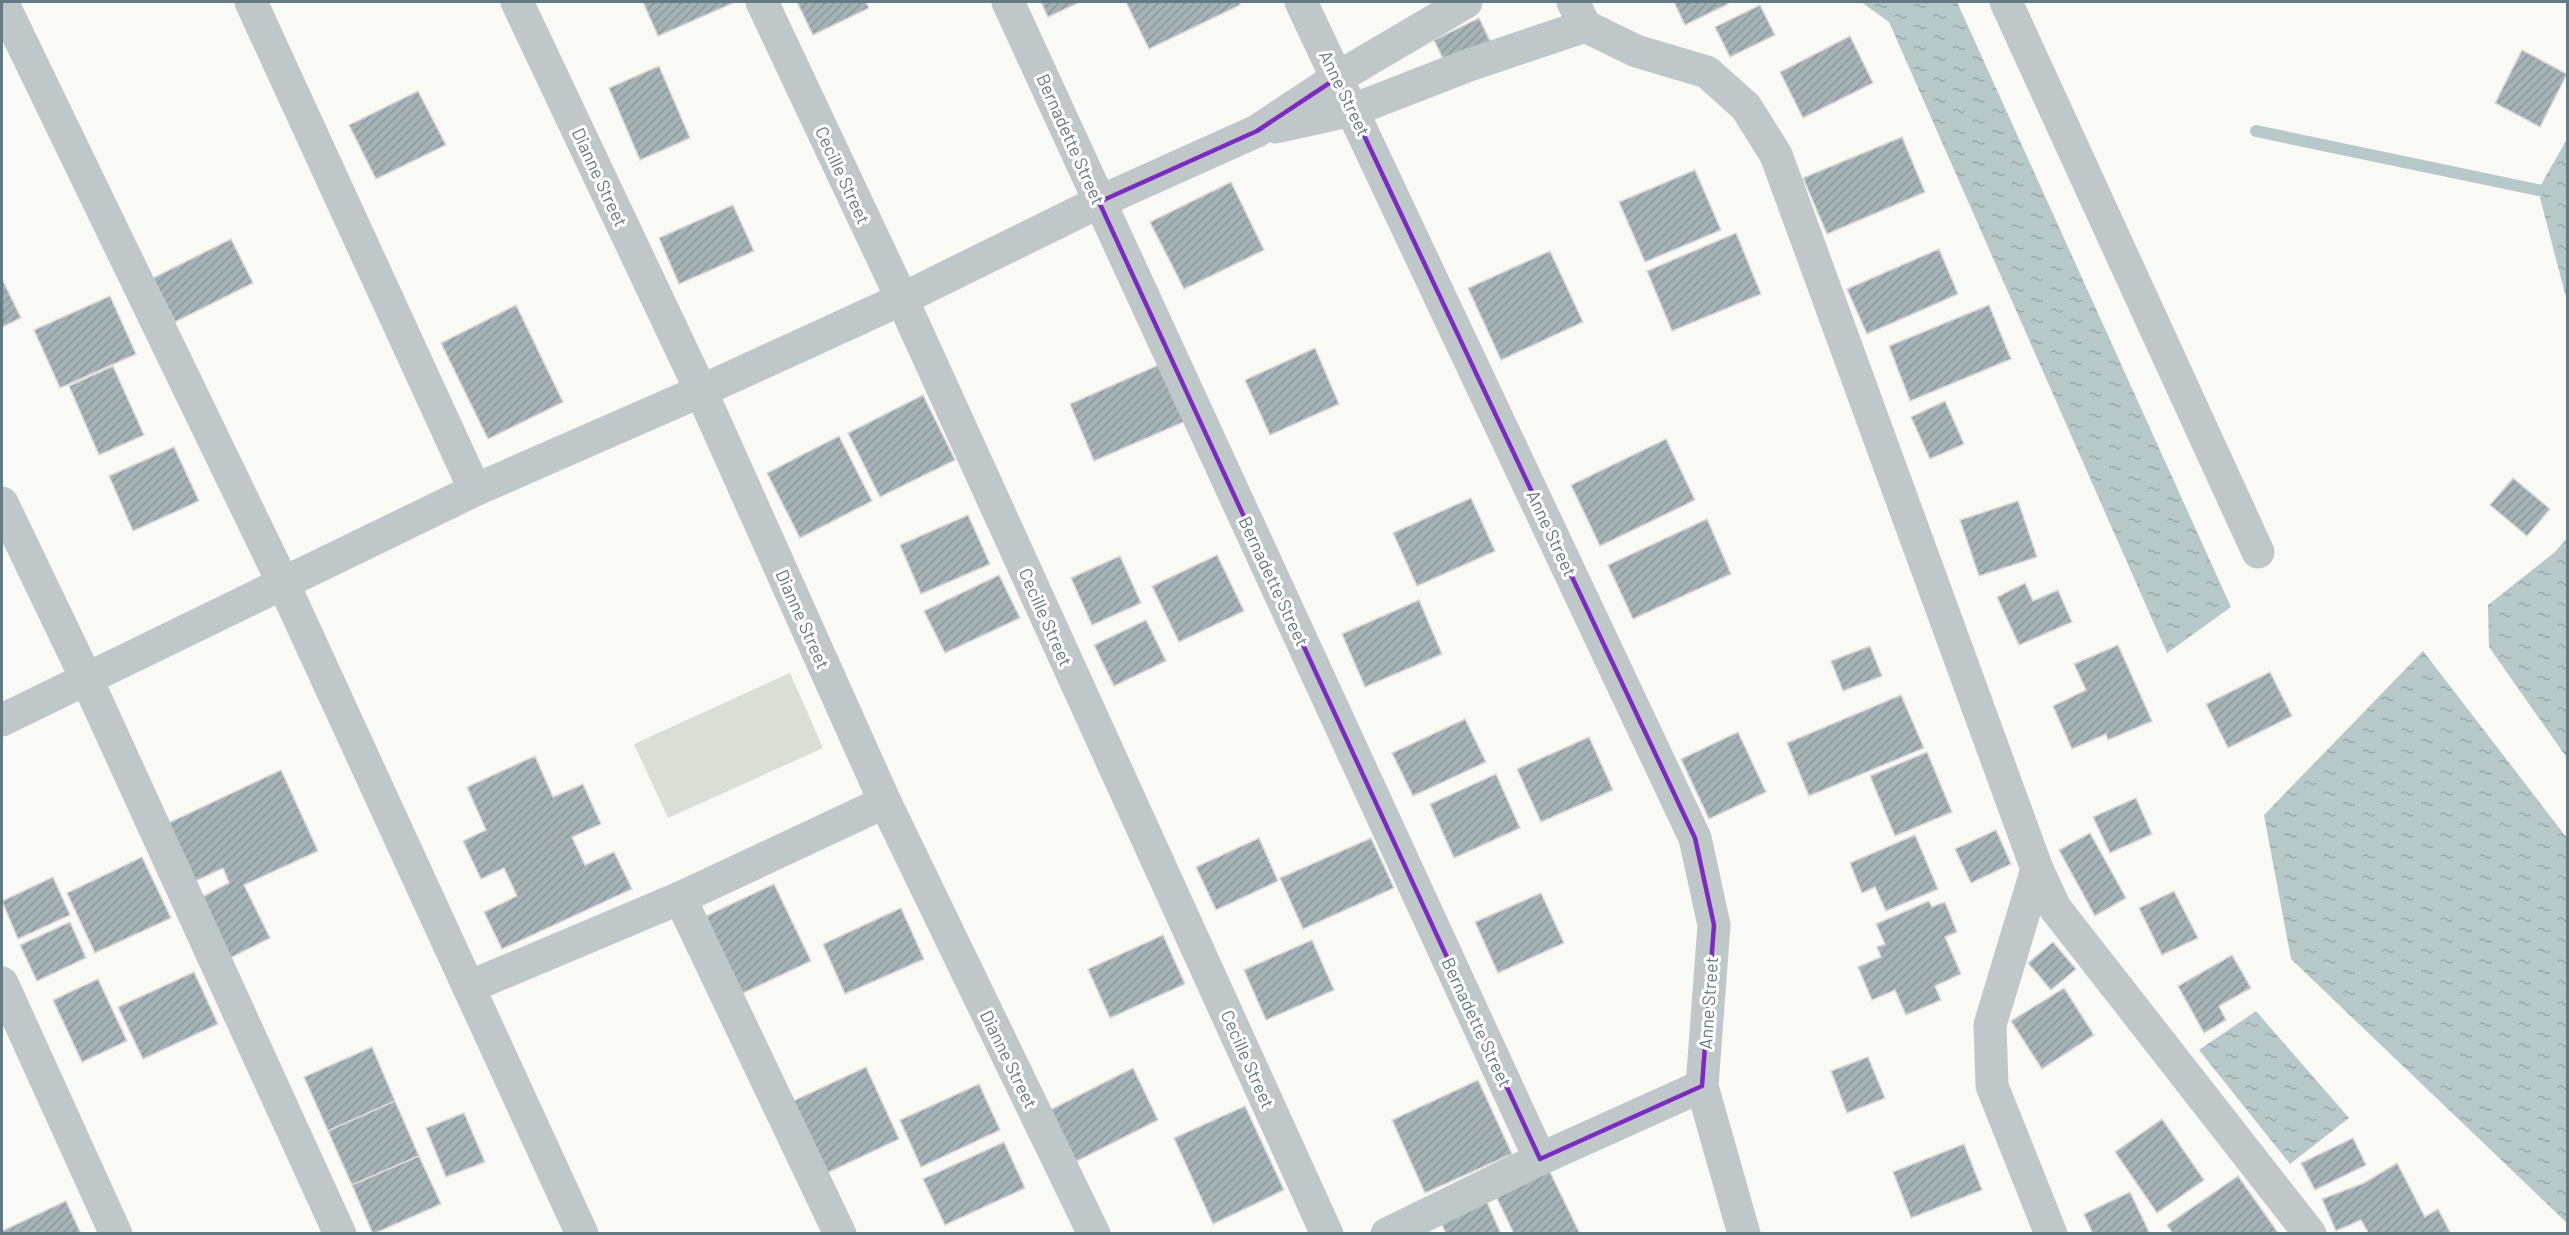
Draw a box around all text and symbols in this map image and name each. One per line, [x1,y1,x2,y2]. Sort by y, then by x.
street label: Anne Street [1315,47,1375,139]
street label: Bernadette Street [1032,70,1110,208]
street label: Cecille Street [811,123,875,227]
street label: Dianne Street [568,124,632,230]
street label: Anne Street [1522,486,1582,580]
street label: Bernadette Street [1234,513,1314,649]
street label: Cecille Street [1015,565,1077,669]
street label: Dianne Street [771,566,835,672]
street label: Bernadette Street [1437,954,1517,1090]
street label: Anne Street [1694,956,1722,1050]
street label: Dianne Street [976,1006,1042,1112]
street label: Cecille Street [1217,1007,1279,1111]

